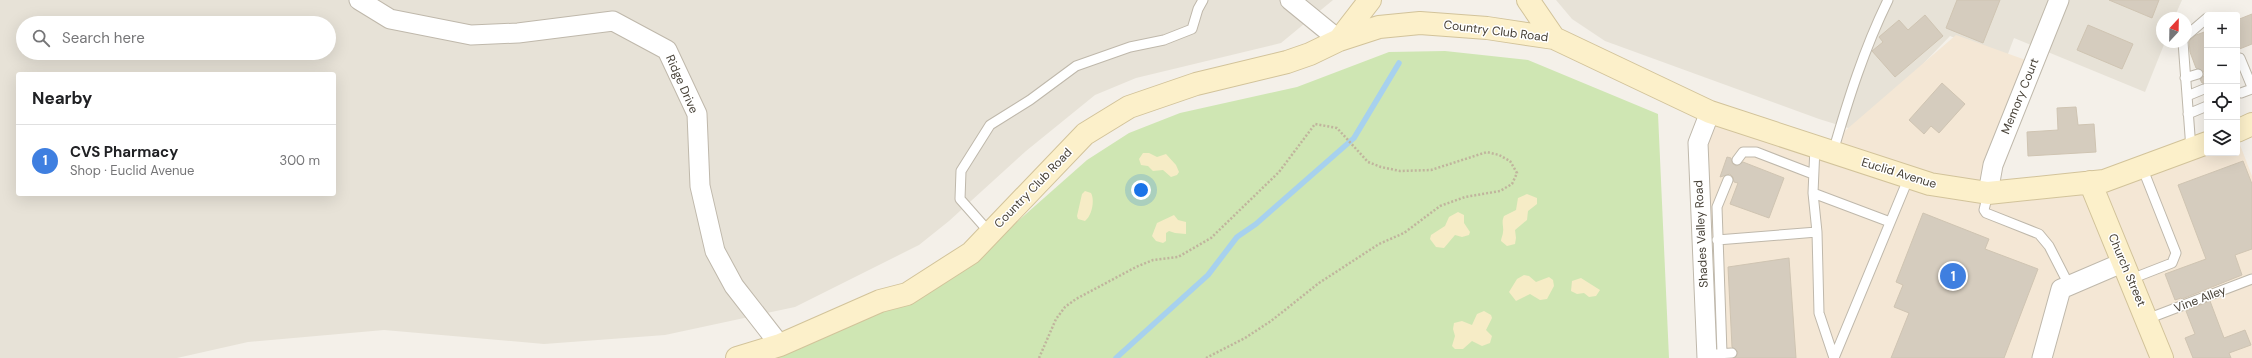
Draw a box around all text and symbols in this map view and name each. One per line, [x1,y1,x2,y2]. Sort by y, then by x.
north arrow [2156,12,2192,48]
map controls [2204,12,2240,156]
button: + [2204,12,2240,48]
search box [16,16,336,60]
street label: Country Club Road [1443,17,1549,45]
icon: search [30,27,52,49]
text: Search here [62,28,145,48]
button: − [2204,48,2240,84]
street label: Ridge Drive [662,52,702,116]
street label: Memory Court [1997,55,2043,136]
button: locate [2204,84,2240,120]
text: Nearby [32,87,92,109]
button: layers [2204,120,2240,156]
text: CVS Pharmacy [70,142,178,162]
street label: Country Club Road [991,145,1075,231]
text: 1 [43,152,47,169]
text: 300 m [279,152,320,169]
street label: Euclid Avenue [1860,154,1939,192]
text: Shop · Euclid Avenue [70,162,194,179]
your location [1131,180,1151,200]
street label: Shades Valley Road [1690,180,1712,288]
street label: Church Street [2104,231,2150,309]
pin: 1 [1940,261,1966,291]
street label: Vine Alley [2172,282,2229,316]

